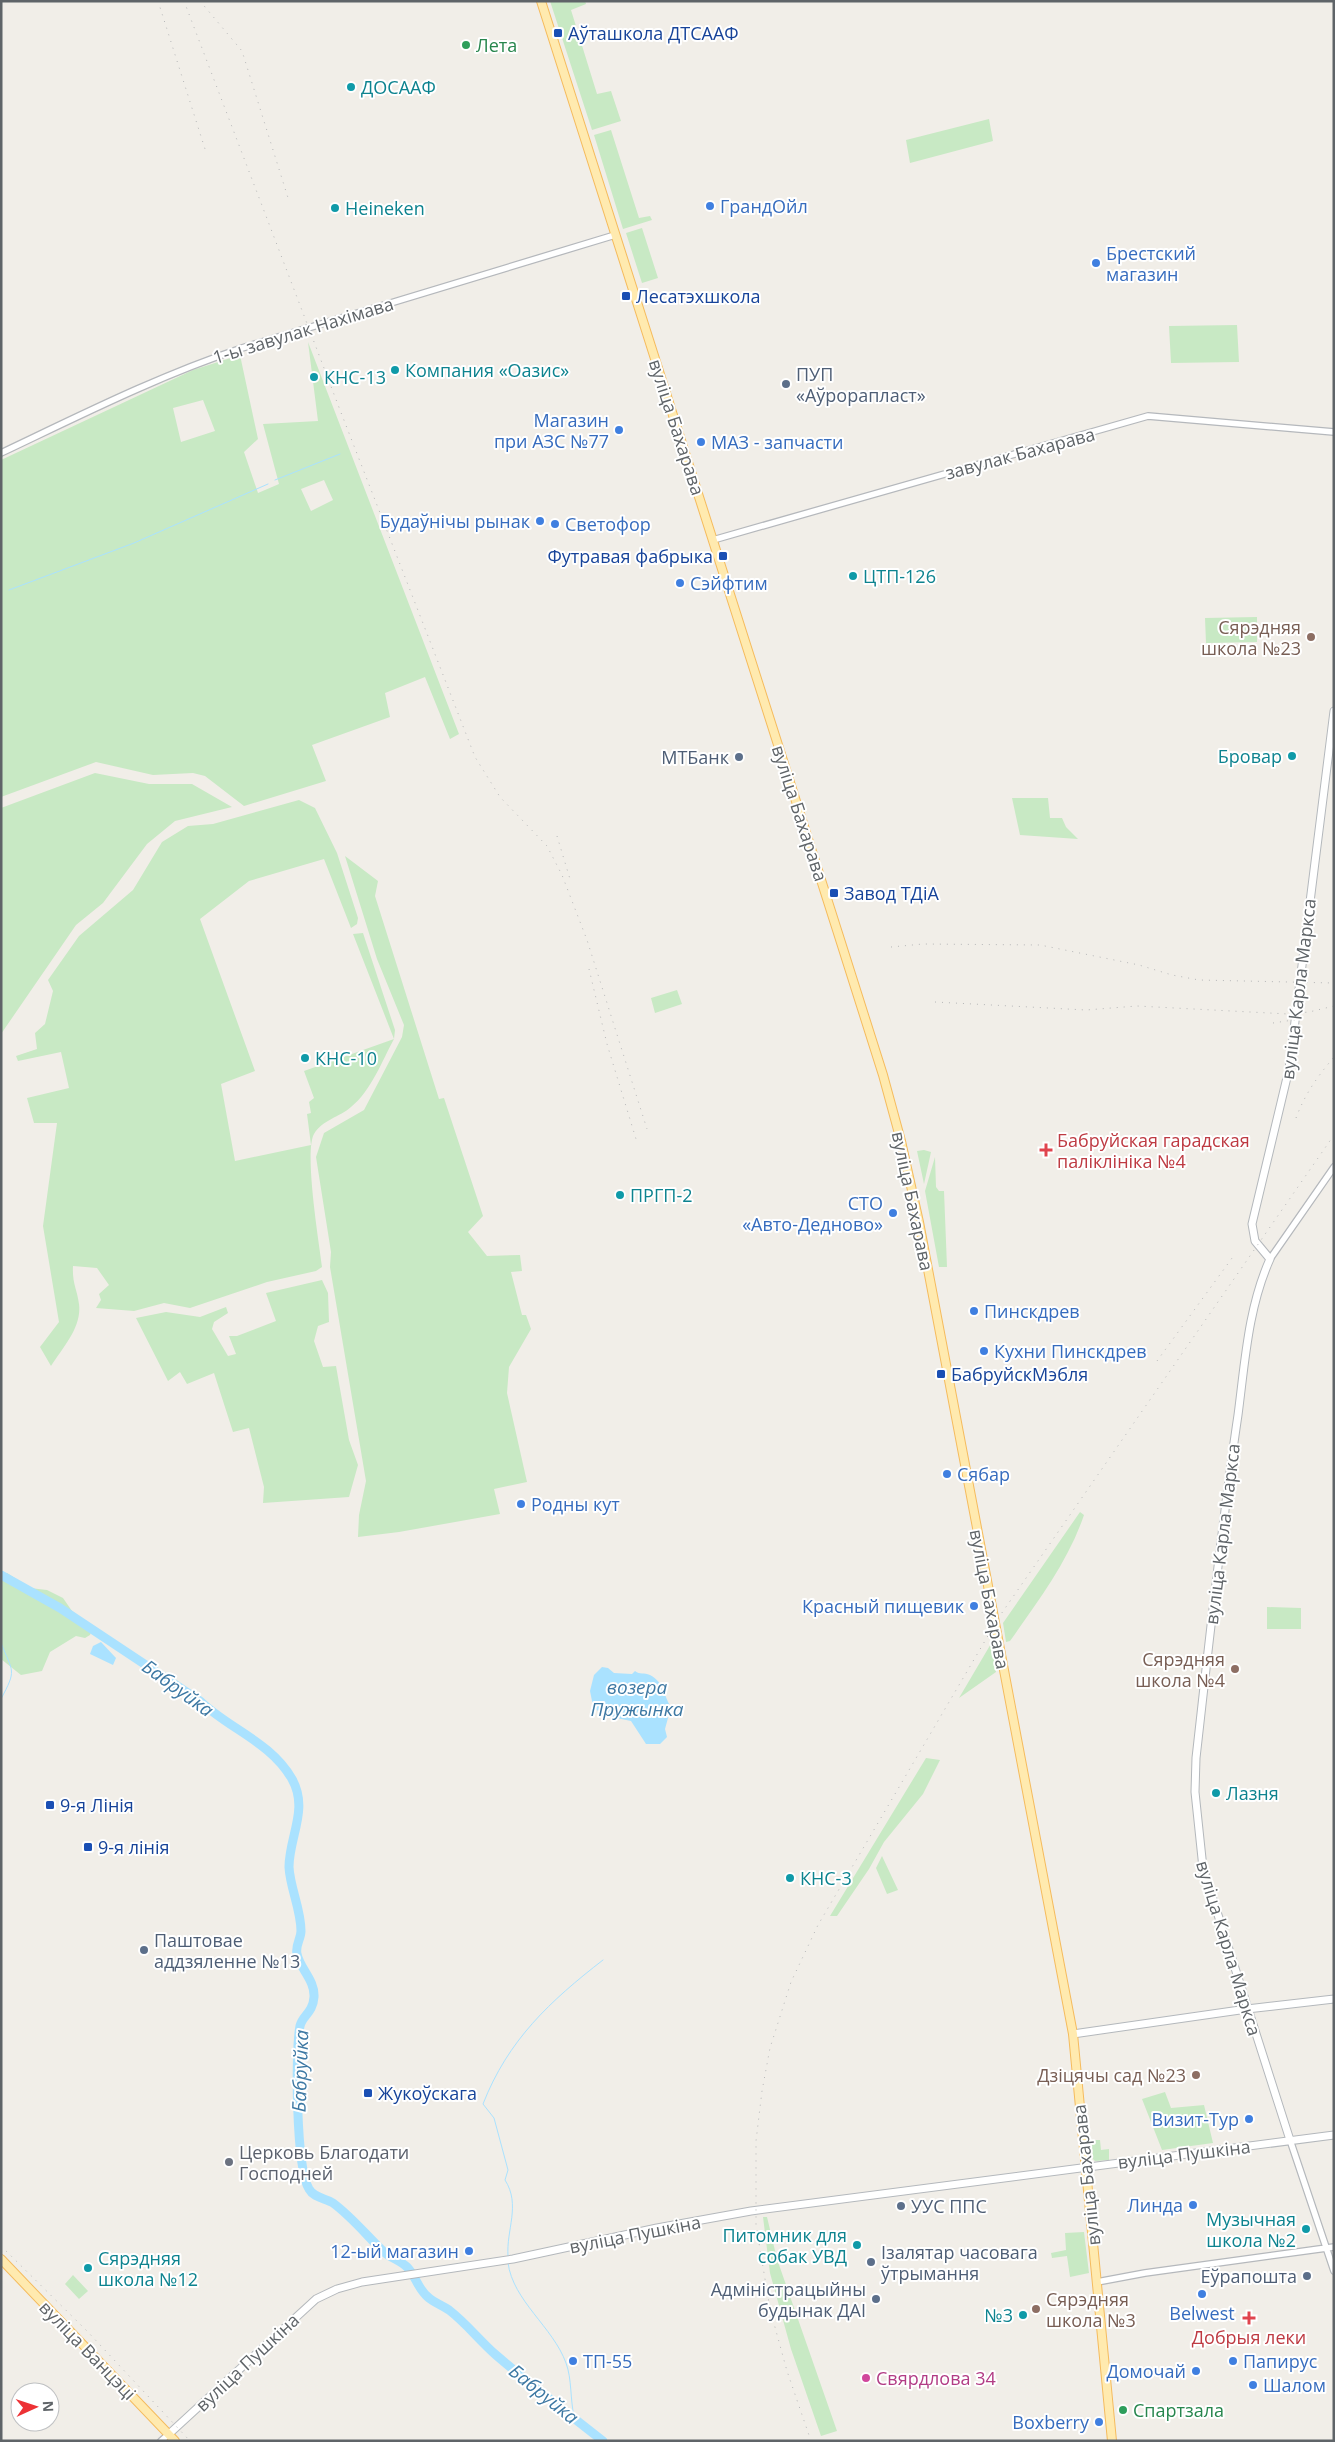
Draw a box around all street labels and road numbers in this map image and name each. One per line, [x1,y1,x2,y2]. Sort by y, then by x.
street label: 1-ы завулак Нахімава [210,291,396,369]
street label: вуліца Бахарава [644,356,710,498]
street label: завулак Бахарава [942,421,1098,485]
street label: вуліца Бахарава [767,742,833,884]
street label: вуліца Карла Маркса [1275,897,1321,1081]
street label: вуліца Бахарава [887,1129,939,1273]
street label: вуліца Карла Маркса [1199,1442,1245,1626]
street label: вуліца Бахарава [965,1527,1015,1671]
street label: вуліца Карла Маркса [1191,1857,1267,2039]
street label: вуліца Бахарава [1067,2103,1105,2247]
street label: вуліца Пушкіна [1116,2134,1252,2174]
street label: вуліца Пушкіна [567,2209,703,2259]
street label: вуліца Ванцэці [35,2295,141,2405]
street label: вуліца Пушкіна [190,2308,304,2416]

